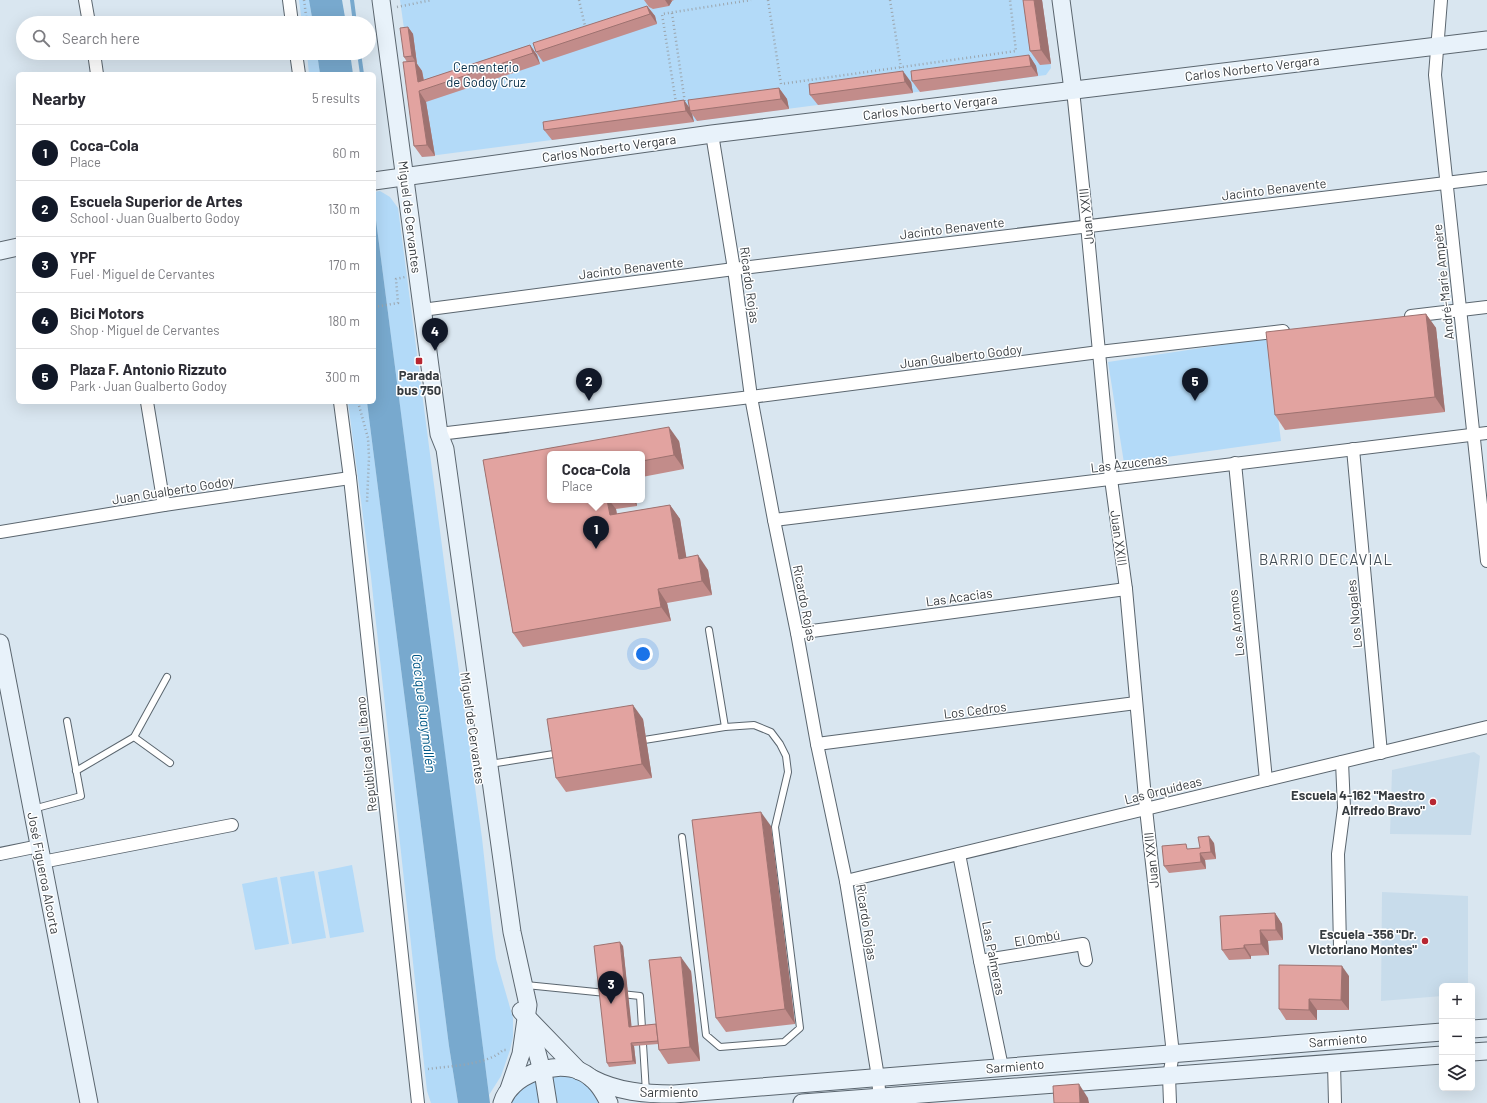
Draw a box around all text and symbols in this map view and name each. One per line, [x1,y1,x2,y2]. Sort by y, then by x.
search box [16,16,376,60]
icon: search [30,27,52,49]
text: Search here [62,29,140,47]
street label: Carlos Norberto Vergara [1184,52,1320,84]
park label: Cementerio de Godoy Cruz [446,59,526,90]
text: Nearby [32,88,86,108]
text: 5 results [312,90,360,106]
street label: Carlos Norberto Vergara [862,91,998,123]
street label: Carlos Norberto Vergara [541,131,677,165]
text: Coca-Cola [70,136,139,154]
text: 1 [43,145,47,161]
text: 60 m [333,145,360,161]
text: Place [70,154,101,170]
street label: Miguel de Cervantes [395,160,425,274]
street label: Jacinto Benavente [1221,175,1327,203]
street label: Juan XXIII [1075,187,1097,245]
text: Escuela Superior de Artes [70,192,243,210]
text: 2 [41,201,49,217]
text: 130 m [328,201,360,217]
text: School · Juan Gualberto Godoy [70,210,240,226]
street label: Jacinto Benavente [899,214,1005,242]
street label: André-Marie Ampère [1429,223,1457,341]
street label: Ricardo Rojas [737,246,763,324]
text: YPF [70,248,97,266]
street label: Jacinto Benavente [578,254,684,282]
text: 3 [41,257,49,273]
text: 170 m [329,257,360,273]
text: Fuel · Miguel de Cervantes [70,266,215,282]
text: Bici Motors [70,304,144,322]
text: 4 [41,313,49,329]
text: 180 m [328,313,360,329]
pin: 4 [422,318,448,351]
text: Shop · Miguel de Cervantes [70,322,220,338]
street label: Juan Gualberto Godoy [899,341,1023,371]
marker: Parada bus 750 [414,356,424,366]
text: Plaza F. Antonio Rizzuto [70,360,227,378]
place label: Parada bus 750 [397,367,441,398]
pin: 2 [576,368,602,401]
pin: 5 [1182,368,1208,401]
text: 5 [41,369,49,385]
text: 300 m [325,369,360,385]
text: Park · Juan Gualberto Godoy [70,378,227,394]
street label: Las Azucenas [1090,450,1168,476]
popup [547,451,645,503]
text: Coca-Cola [562,460,630,478]
street label: Juan Gualberto Godoy [111,472,235,508]
text: Place [562,478,593,494]
street label: Juan XXIII [1107,509,1131,567]
pin: 1 [583,516,609,549]
district label: BARRIO DECAVIAL [1259,550,1393,568]
street label: Ricardo Rojas [790,564,820,642]
street label: Los Nogales [1343,579,1365,649]
street label: Las Acacias [925,584,993,610]
street label: Los Aromos [1225,589,1247,657]
your location [633,644,653,664]
water label: Cacique Guaymallén [409,653,440,773]
street label: Miguel de Cervantes [457,671,489,785]
street label: República del Líbano [352,696,380,812]
street label: Los Cedros [943,698,1007,722]
street label: Las Orquídeas [1123,773,1203,807]
place label: Escuela 4-162 "Maestro Alfredo Bravo" [1291,787,1425,818]
marker: Escuela 4-162 "Maestro Alfredo Bravo" [1428,797,1438,807]
street label: José Figueroa Alcorta [24,811,64,935]
street label: Juan XXIII [1140,831,1162,889]
street label: Ricardo Rojas [853,883,881,961]
street label: Las Palmeras [979,919,1009,997]
street label: El Ombú [1013,926,1061,950]
place label: Escuela -356 "Dr. Victoriano Montes" [1308,926,1417,957]
marker: Escuela -356 "Dr. Victoriano Montes" [1420,936,1430,946]
pin: 3 [598,971,624,1004]
map controls [1439,983,1475,1091]
button: + [1439,983,1475,1019]
button: − [1439,1019,1475,1055]
street label: Sarmiento [1308,1029,1368,1051]
street label: Sarmiento [985,1055,1045,1077]
button: layers [1439,1055,1475,1091]
street label: Sarmiento [640,1084,698,1100]

